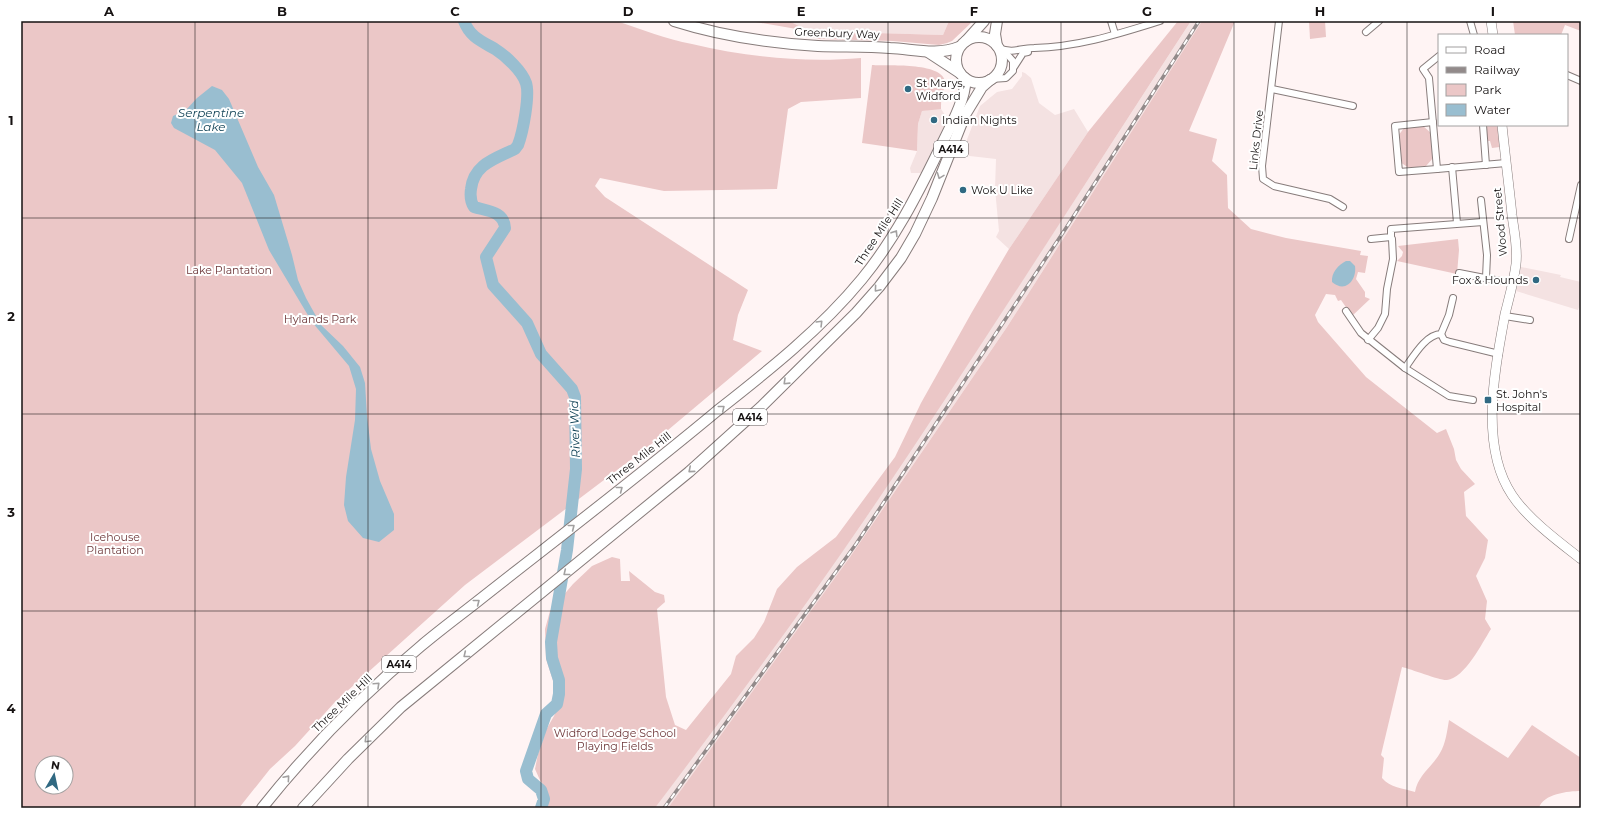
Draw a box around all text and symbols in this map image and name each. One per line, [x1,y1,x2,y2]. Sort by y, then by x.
text: A [103,3,115,19]
text: B [277,3,287,19]
text: C [450,3,460,19]
text: D [623,3,634,19]
text: E [797,3,806,19]
text: F [970,3,978,19]
text: G [1142,3,1152,19]
text: H [1315,3,1325,19]
text: I [1491,3,1495,19]
street label: Greenbury Way [794,25,880,41]
legend [1438,34,1568,126]
text: Road [1474,42,1505,57]
text: Railway [1474,62,1520,77]
place label: St Marys, Widford [916,76,965,103]
text: Park [1474,82,1502,97]
marker: St Marys, Widford [903,84,913,94]
text: Water [1474,102,1511,117]
water label: Serpentine Lake [178,105,244,134]
street label: Links Drive [1246,109,1266,171]
text: 1 [8,112,14,128]
place label: Indian Nights [942,113,1017,127]
marker: Indian Nights [929,115,939,125]
road number: A414 [934,141,968,157]
one-way arrow [937,172,945,179]
place label: Wok U Like [971,183,1033,197]
marker: Wok U Like [958,185,968,195]
street label: Wood Street [1490,186,1510,257]
street label: Three Mile Hill [852,195,906,269]
one-way arrow [890,230,898,237]
park label: Lake Plantation [186,263,272,277]
place label: Fox & Hounds [1452,273,1529,287]
marker: Fox & Hounds [1531,275,1541,285]
one-way arrow [875,284,882,292]
text: 2 [7,308,15,324]
park label: Hylands Park [284,312,357,326]
one-way arrow [815,320,823,328]
one-way arrow [783,377,791,385]
place label: St. John's Hospital [1496,387,1548,414]
marker: St. John's Hospital [1483,395,1493,405]
water label: River Wid [566,399,583,458]
one-way arrow [717,405,724,412]
road number: A414 [733,409,767,425]
street label: Three Mile Hill [604,428,674,488]
one-way arrow [688,465,696,473]
one-way arrow [615,486,622,493]
text: 3 [6,504,15,520]
one-way arrow [567,524,574,531]
park label: Icehouse Plantation [86,530,144,557]
one-way arrow [563,568,571,575]
one-way arrow [473,600,480,607]
one-way arrow [463,650,470,657]
road number: A414 [382,656,416,672]
street label: Three Mile Hill [309,671,375,735]
one-way arrow [372,682,380,689]
text: 4 [7,700,16,716]
park label: Widford Lodge School Playing Fields [554,726,676,753]
one-way arrow [364,735,372,743]
north arrow [34,755,74,795]
text: N [50,758,61,773]
one-way arrow [282,775,289,783]

